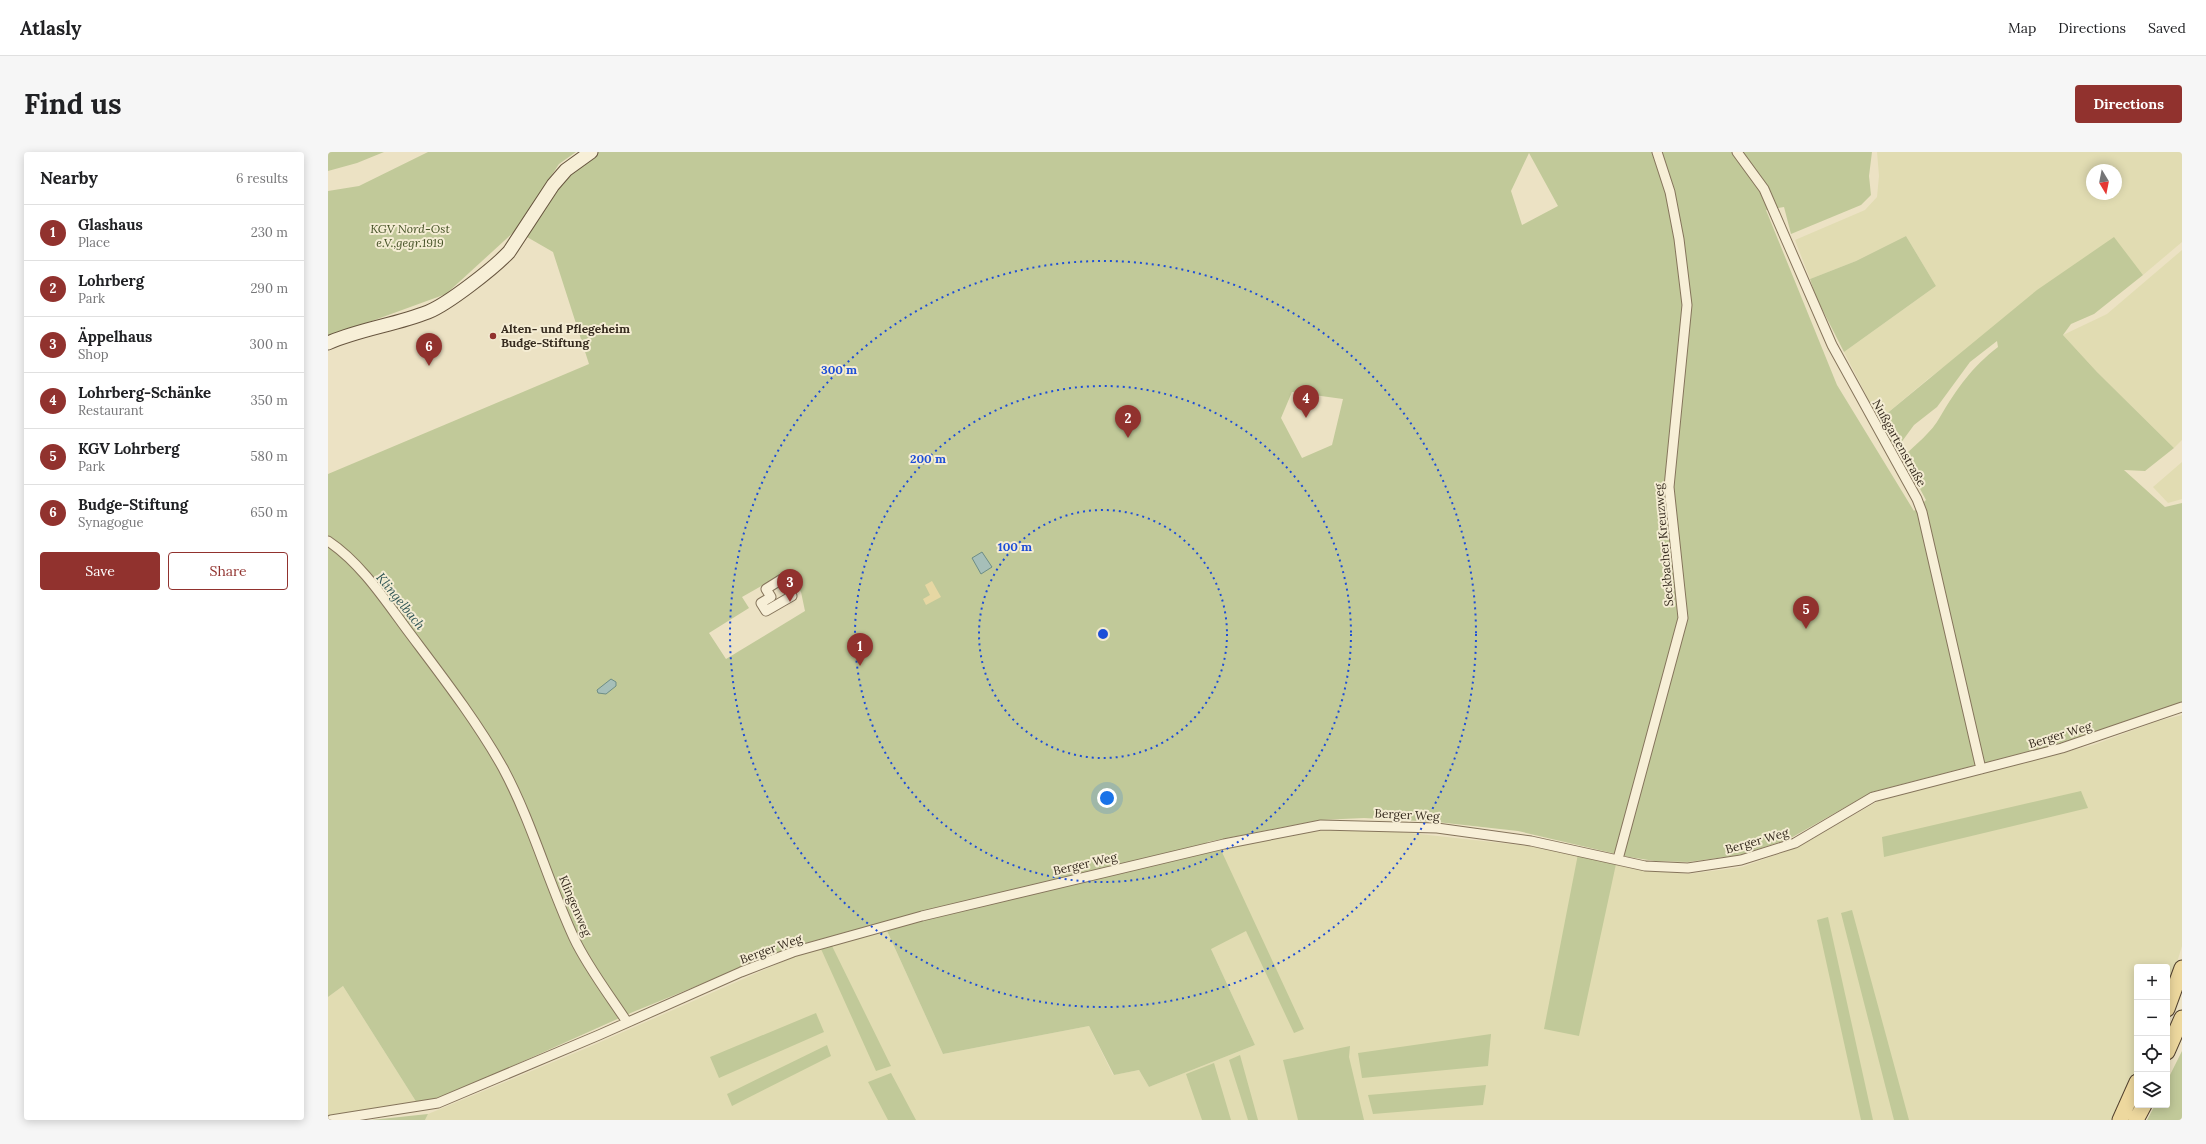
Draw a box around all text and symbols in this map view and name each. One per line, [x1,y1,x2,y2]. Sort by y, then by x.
text: Atlasly [20,16,81,40]
text: Map [2008,19,2036,37]
text: Directions [2058,19,2126,37]
text: Saved [2148,19,2186,37]
button: Directions [2075,85,2182,123]
text: Find us [24,86,122,122]
north arrow [2086,164,2122,200]
text: Nearby [40,167,98,189]
text: 6 results [236,170,288,187]
text: Glashaus [78,215,143,234]
park label: KGV Nord-Ost e.V.,gegr.1919 [370,221,450,250]
text: 1 [50,224,56,241]
text: 230 m [251,224,288,241]
text: Place [78,234,110,251]
text: Lohrberg [78,271,144,290]
text: 2 [50,280,56,297]
text: 290 m [250,280,288,297]
text: Park [78,290,105,307]
place label: Alten- und Pflegeheim Budge-Stiftung [501,321,630,350]
text: Äppelhaus [78,327,152,346]
marker: Alten- und Pflegeheim Budge-Stiftung [488,331,498,341]
pin: 6 [416,333,442,366]
text: 3 [49,336,57,353]
text: 300 m [250,336,288,353]
text: Shop [78,346,109,363]
text: 300 m [821,362,857,377]
text: Lohrberg-Schänke [78,383,211,402]
pin: 4 [1293,385,1319,418]
text: 4 [49,392,57,409]
text: 350 m [251,392,288,409]
street label: Nußgartenstraße [1869,397,1930,489]
text: Restaurant [78,402,144,419]
pin: 2 [1115,405,1141,438]
text: KGV Lohrberg [78,439,180,458]
text: 5 [49,448,57,465]
text: 580 m [250,448,288,465]
text: 200 m [910,451,946,466]
text: Park [78,458,105,475]
street label: Seckbacher Kreuzweg [1651,483,1676,607]
text: Budge-Stiftung [78,495,188,514]
text: 6 [49,504,57,521]
text: 650 m [250,504,288,521]
text: Synagogue [78,514,144,531]
text: 100 m [998,539,1032,554]
button: Save [40,552,160,590]
button: Share [168,552,288,590]
water label: Klingelbach [372,569,429,634]
pin: 3 [777,569,803,602]
pin: 5 [1793,596,1819,629]
centre of rings [1096,627,1110,641]
pin: 1 [847,633,873,666]
street label: Berger Weg [2027,718,2094,751]
your location [1097,788,1117,808]
street label: Berger Weg [1374,805,1440,824]
street label: Berger Weg [1723,824,1791,857]
street label: Berger Weg [1051,849,1119,878]
street label: Klingenweg [556,873,595,939]
street label: Berger Weg [738,930,804,967]
map controls [2134,964,2170,1108]
button: + [2134,964,2170,1000]
button: − [2134,1000,2170,1036]
button: locate [2134,1036,2170,1072]
button: layers [2134,1072,2170,1108]

